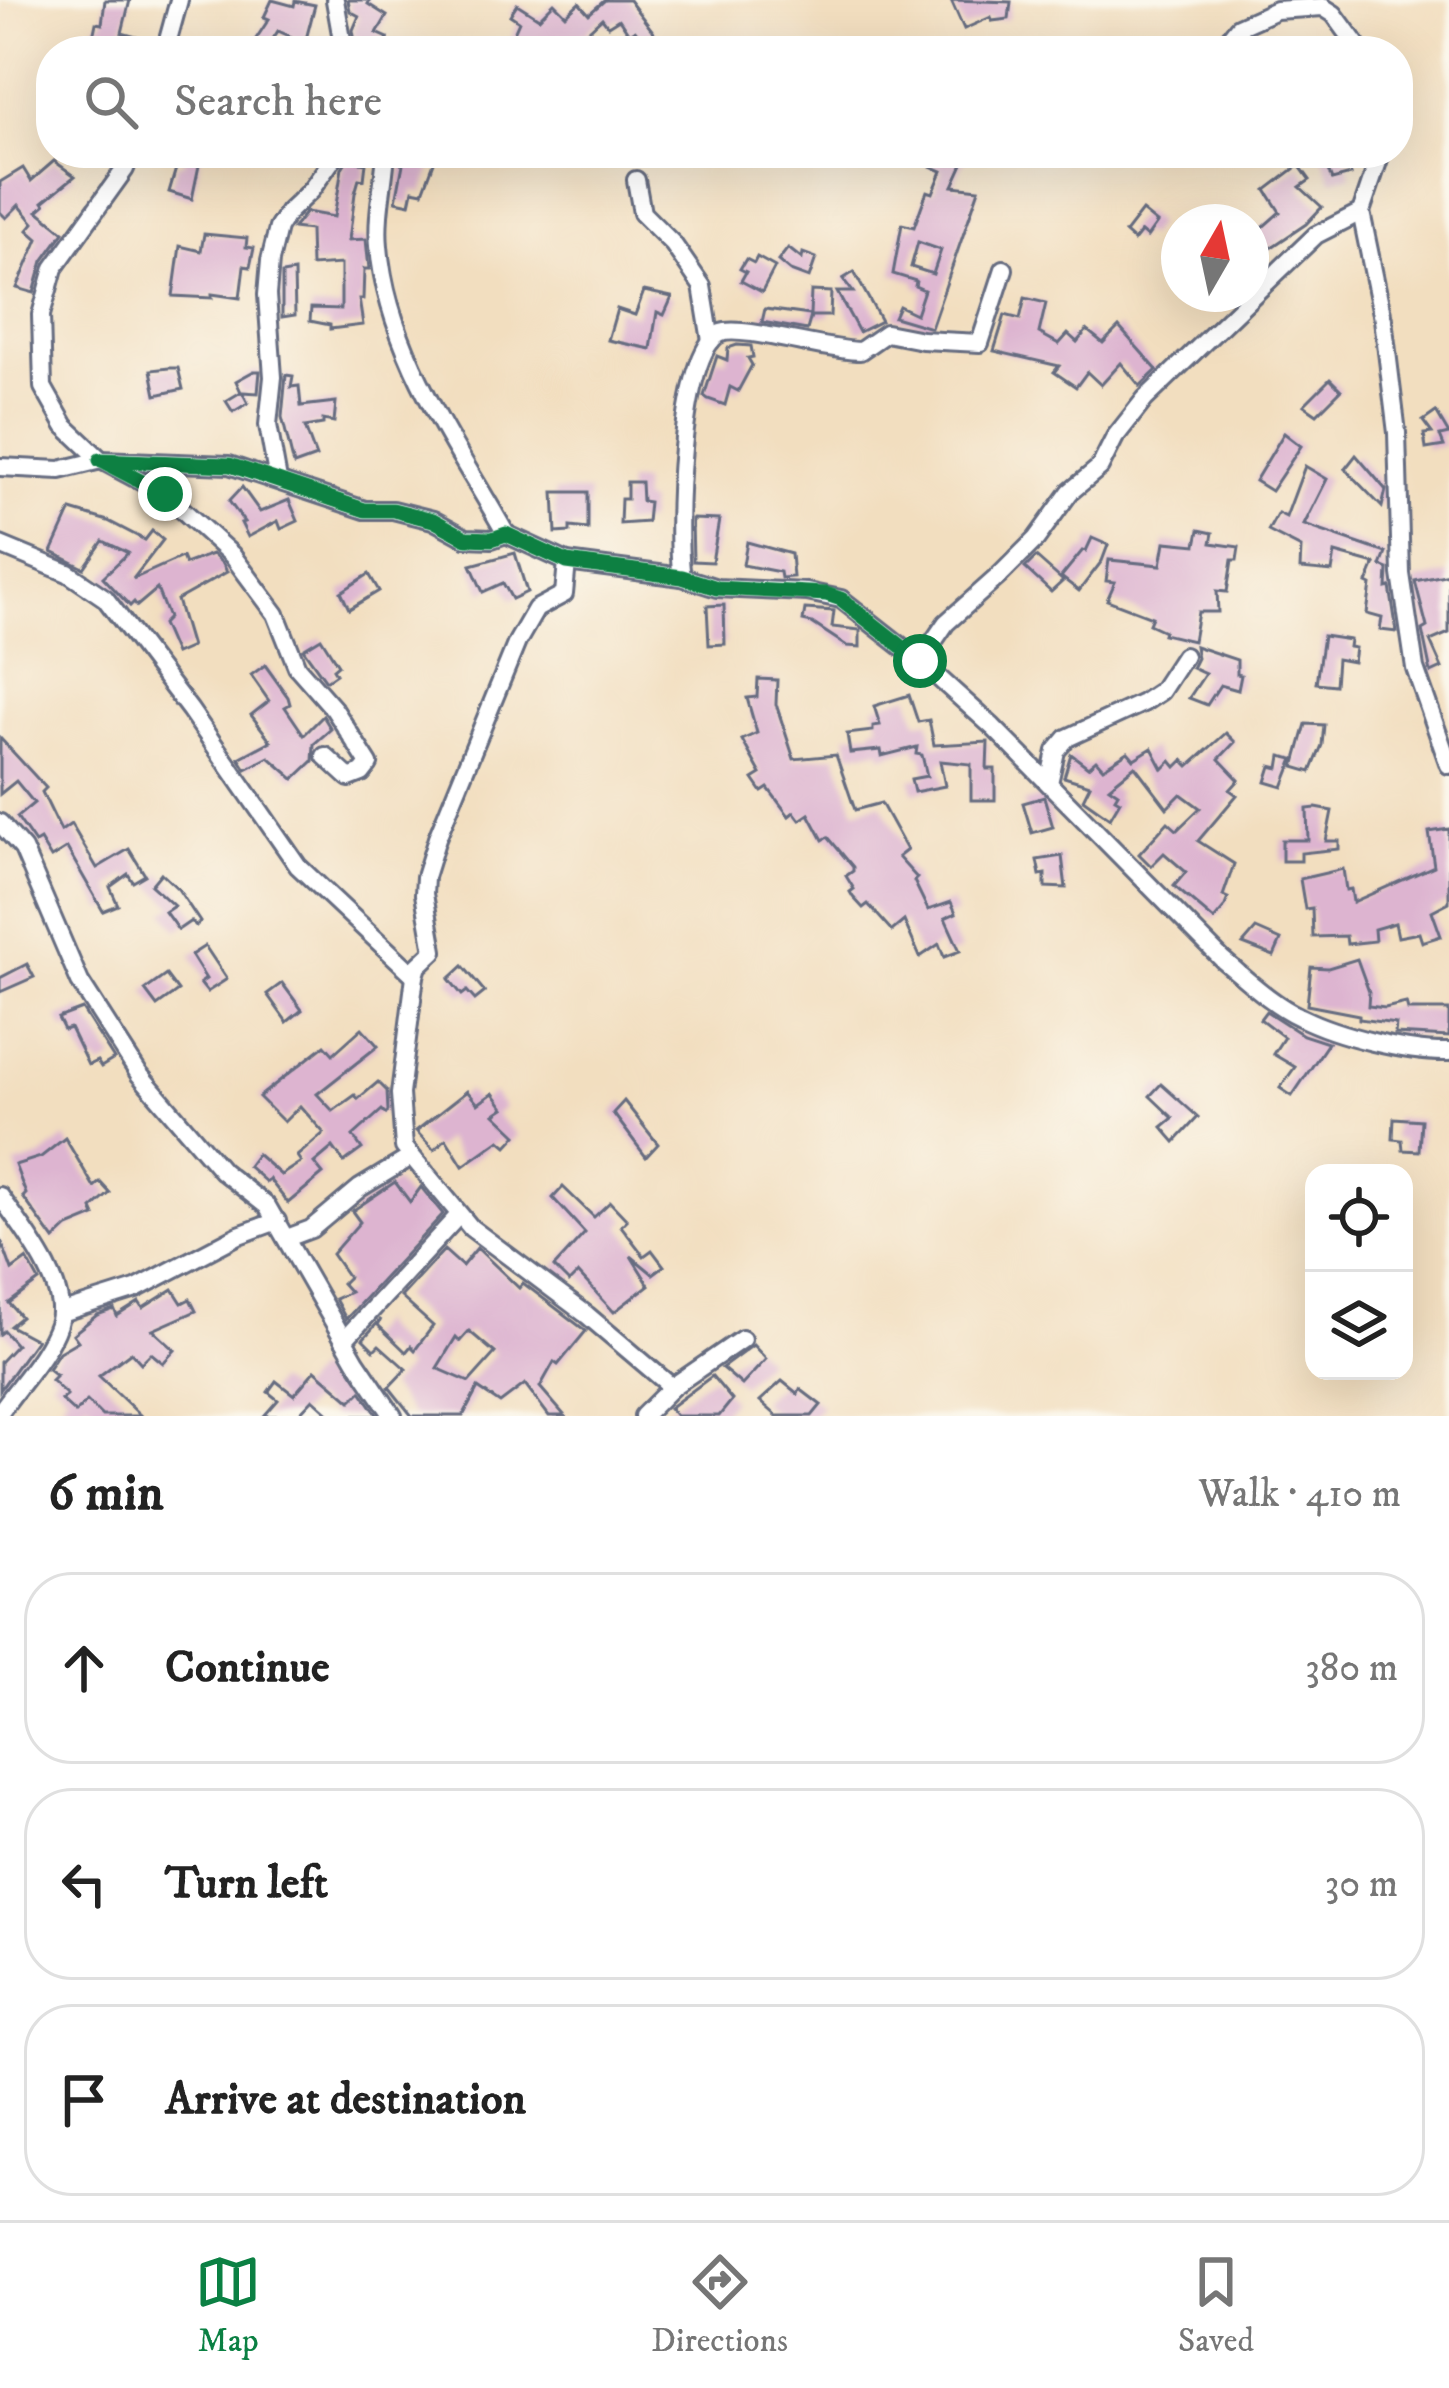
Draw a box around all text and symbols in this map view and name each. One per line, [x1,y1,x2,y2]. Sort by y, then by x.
search box [36,36,1413,168]
icon: search [78,69,144,135]
text: Search here [174,74,382,130]
north arrow [1161,204,1269,312]
route end [138,467,192,521]
route start [893,634,947,688]
map controls [1305,1164,1413,1380]
button: locate [1305,1164,1413,1272]
button: layers [1305,1272,1413,1380]
text: 6 min [48,1462,164,1526]
text: Walk · 410 m [1199,1470,1401,1519]
icon: ahead [51,1635,117,1701]
text: Continue [165,1640,330,1696]
text: 380 m [1305,1644,1398,1693]
icon: left [51,1851,117,1917]
text: Turn left [165,1856,328,1912]
text: 30 m [1325,1860,1398,1909]
icon: arrive [51,2067,117,2133]
text: Arrive at destination [165,2072,526,2128]
tab: Map [195,2249,261,2362]
tab: Directions [651,2249,788,2362]
tab: Saved [1178,2249,1254,2362]

